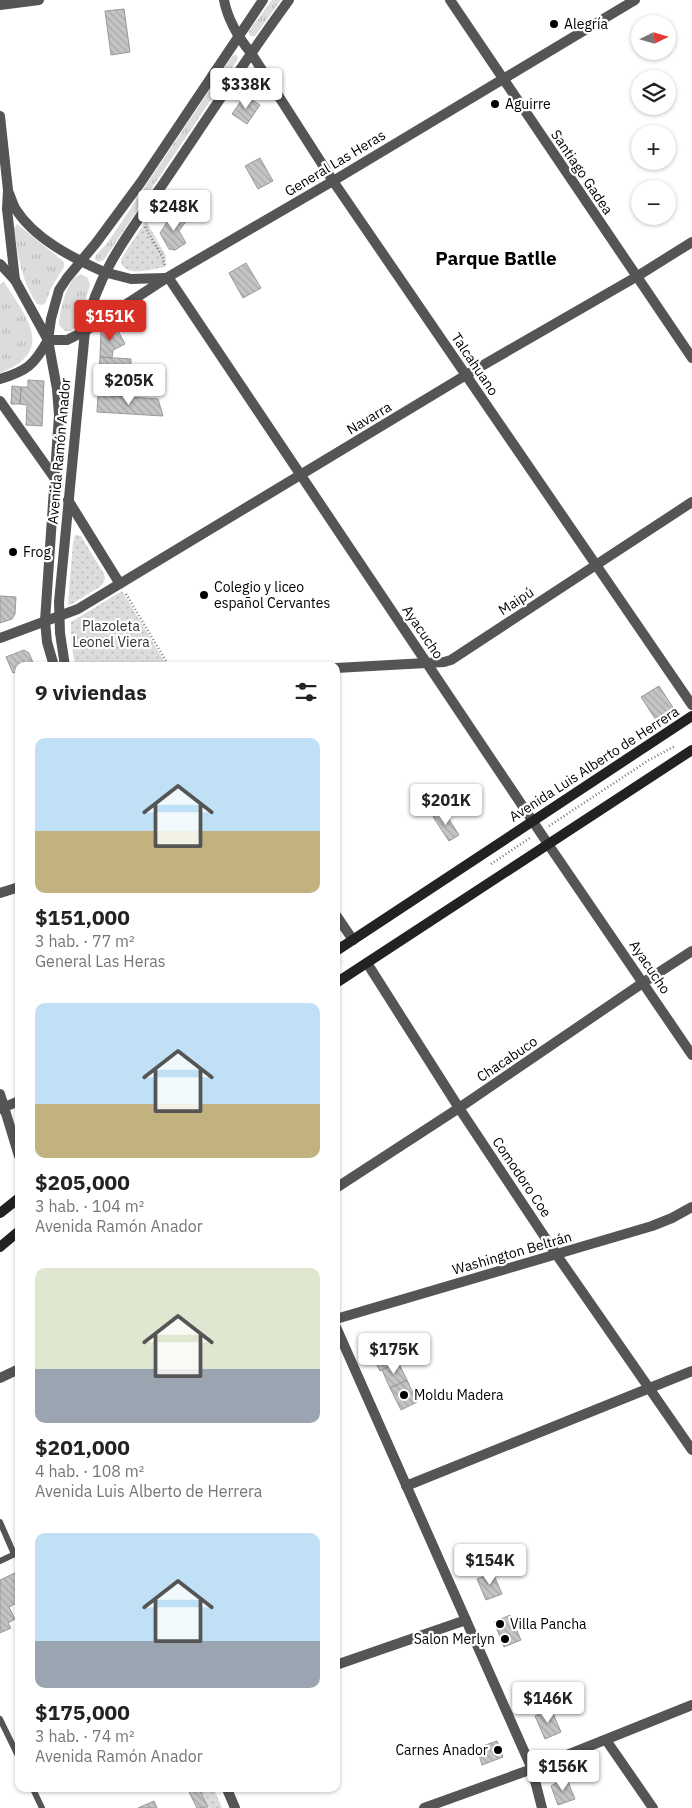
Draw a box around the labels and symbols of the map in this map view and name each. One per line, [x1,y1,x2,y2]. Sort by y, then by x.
place label: Alegría [564,15,608,33]
north arrow [631,15,676,60]
marker: Alegría [548,18,560,30]
pin: $338K [211,68,281,110]
place label: Aguirre [505,95,551,113]
marker: Aguirre [489,98,501,110]
street label: General Las Heras [281,126,389,200]
street label: Santiago Gadea [547,126,617,218]
pin: $248K [139,190,209,232]
district label: Parque Batlle [435,246,557,270]
pin: $151K [75,300,145,342]
street label: Talcahuano [447,329,503,399]
pin: $205K [94,364,164,406]
street label: Avenida Ramón Anador [44,377,74,525]
street label: Navarra [343,397,395,438]
place label: Frog [23,543,51,561]
marker: Frog [7,546,19,558]
place label: Colegio y liceo español Cervantes [214,578,330,612]
street label: Maipú [495,583,537,619]
marker: Colegio y liceo español Cervantes [198,589,210,601]
street label: Ayacucho [399,602,448,662]
park label: Plazoleta Leonel Viera [72,617,150,651]
street label: Avenida Luis Alberto de Herrera [506,702,683,826]
pin: $201K [411,784,481,826]
street label: Ayacucho [626,937,675,997]
street label: Chacabuco [473,1032,541,1086]
street label: Comodoro Coe [489,1133,556,1221]
street label: Washington Beltrán [450,1227,574,1279]
pin: $175K [359,1332,429,1375]
place label: Moldu Madera [414,1386,504,1404]
marker: Moldu Madera [398,1389,410,1401]
pin: $154K [455,1544,525,1586]
place label: Villa Pancha [510,1615,587,1633]
marker: Villa Pancha [494,1618,506,1630]
place label: Salon Merlyn [414,1630,495,1648]
marker: Salon Merlyn [499,1633,511,1645]
pin: $146K [513,1682,583,1724]
place label: Carnes Anador [395,1741,488,1759]
marker: Carnes Anador [492,1744,504,1756]
pin: $156K [528,1750,598,1792]

